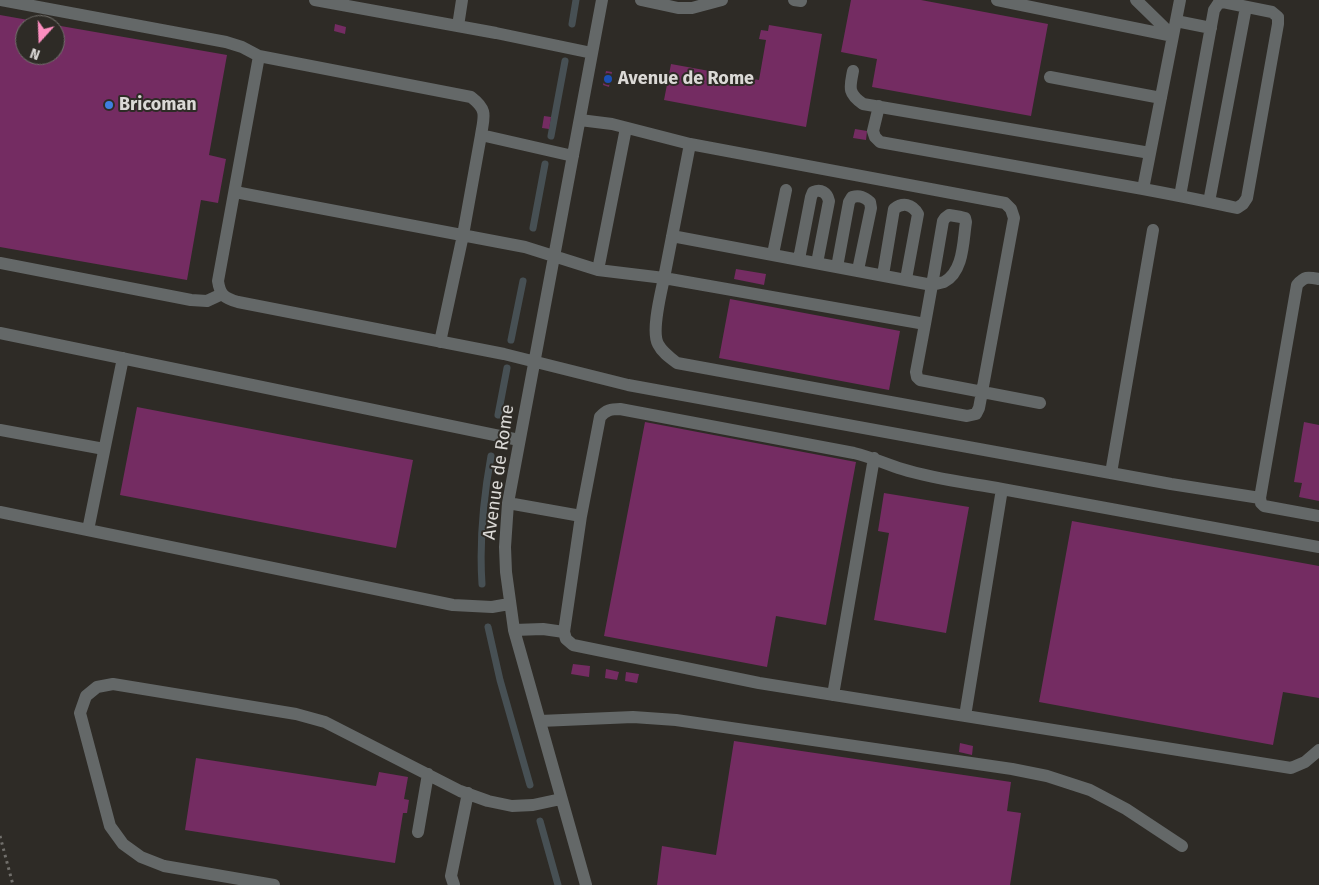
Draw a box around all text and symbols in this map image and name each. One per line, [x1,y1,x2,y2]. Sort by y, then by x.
north arrow [15,15,65,65]
text: N [28,44,42,63]
place label: Avenue de Rome [618,68,754,90]
marker: Avenue de Rome [602,73,614,85]
place label: Bricoman [119,94,197,116]
marker: Bricoman [103,99,115,111]
street label: Avenue de Rome [479,403,519,541]

